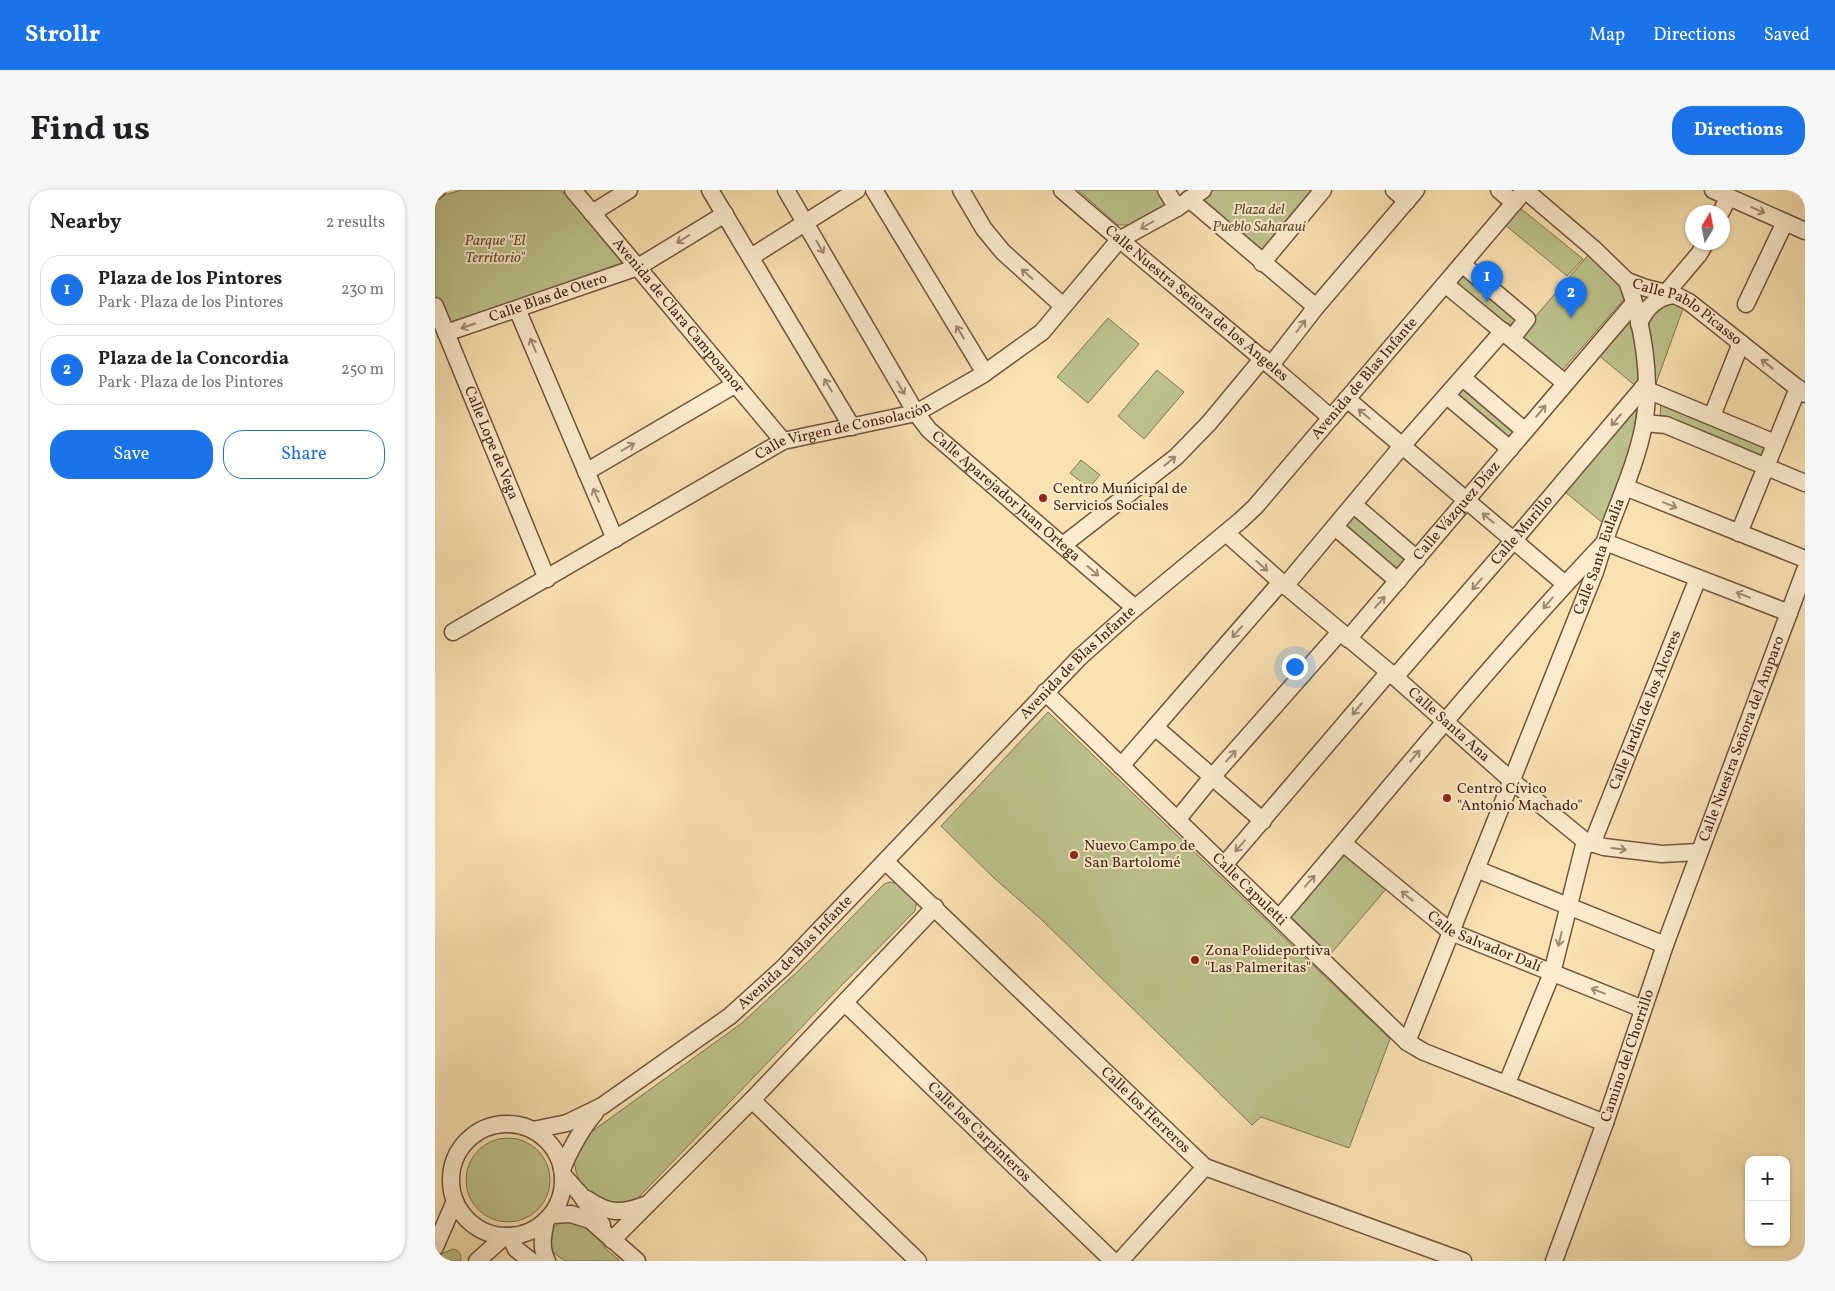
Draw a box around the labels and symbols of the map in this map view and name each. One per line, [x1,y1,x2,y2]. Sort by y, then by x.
park label: Plaza del Pueblo Saharaui [1212,200,1306,238]
north arrow [1685,205,1730,250]
one-way arrow [1750,205,1765,215]
one-way arrow [1140,220,1154,230]
street label: Calle Nuestra Señora de los Ángeles [1100,221,1293,387]
park label: Parque "El Territorio" [465,231,526,269]
street label: Avenida de Clara Campoamor [607,234,749,398]
one-way arrow [677,235,691,245]
one-way arrow [815,240,825,254]
pin: 1 [1471,261,1503,302]
street label: Calle Blas de Otero [486,268,610,328]
one-way arrow [1020,268,1033,279]
street label: Calle Pablo Picasso [1629,273,1746,350]
pin: 2 [1555,277,1587,318]
street label: Avenida de Blas Infante [1306,313,1423,444]
one-way arrow [1296,319,1306,333]
one-way arrow [461,321,477,331]
one-way arrow [954,325,964,339]
one-way arrow [527,338,537,353]
one-way arrow [1761,358,1774,369]
one-way arrow [822,379,832,393]
one-way arrow [897,380,907,394]
street label: Calle Lope de Vega [459,383,524,503]
street label: Calle Virgen de Consolación [751,396,935,465]
one-way arrow [1536,405,1547,418]
one-way arrow [1357,408,1370,419]
one-way arrow [1610,413,1621,426]
street label: Calle Aparejador Juan Ortega [927,426,1085,567]
one-way arrow [620,442,634,452]
one-way arrow [1164,455,1177,466]
street label: Calle Vázquez Díaz [1408,457,1505,565]
place label: Centro Municipal de Servicios Sociales [1053,479,1187,517]
one-way arrow [590,488,600,503]
street label: Calle Murillo [1486,491,1558,570]
marker: Centro Municipal de Servicios Sociales [1037,492,1049,504]
street label: Calle Santa Eulalia [1568,495,1630,618]
one-way arrow [1662,501,1677,510]
one-way arrow [1482,513,1495,524]
one-way arrow [1256,560,1269,571]
one-way arrow [1087,566,1100,577]
one-way arrow [1471,577,1482,590]
one-way arrow [1736,590,1751,599]
one-way arrow [1374,596,1385,609]
one-way arrow [1542,597,1554,610]
street label: Avenida de Blas Infante [1015,602,1140,724]
one-way arrow [1232,626,1243,639]
street label: Calle Jardín de los Alcores [1604,627,1687,793]
street label: Calle Nuestra Señora del Amparo [1694,633,1790,845]
your location [1282,654,1308,680]
street label: Calle Santa Ana [1403,682,1495,767]
one-way arrow [1352,703,1363,716]
one-way arrow [1225,749,1237,762]
one-way arrow [1409,750,1421,763]
place label: Centro Cívico "Antonio Machado" [1457,779,1583,817]
marker: Centro Cívico "Antonio Machado" [1441,792,1453,804]
place label: Nuevo Campo de San Bartolomé [1084,836,1195,874]
one-way arrow [1235,840,1246,853]
one-way arrow [1611,844,1627,854]
street label: Calle Capuletti [1207,848,1291,931]
marker: Nuevo Campo de San Bartolomé [1068,849,1080,861]
one-way arrow [1305,874,1316,887]
street label: Avenida de Blas Infante [733,891,857,1015]
one-way arrow [1401,891,1414,902]
street label: Calle Salvador Dalí [1422,906,1545,978]
one-way arrow [1555,930,1564,946]
place label: Zona Polideportiva "Las Palmeritas" [1205,941,1331,979]
marker: Zona Polideportiva "Las Palmeritas" [1189,954,1201,966]
one-way arrow [1591,986,1606,995]
street label: Camino del Chorrillo [1595,987,1660,1125]
street label: Calle los Herreros [1096,1062,1195,1158]
street label: Calle los Carpinteros [922,1077,1036,1187]

